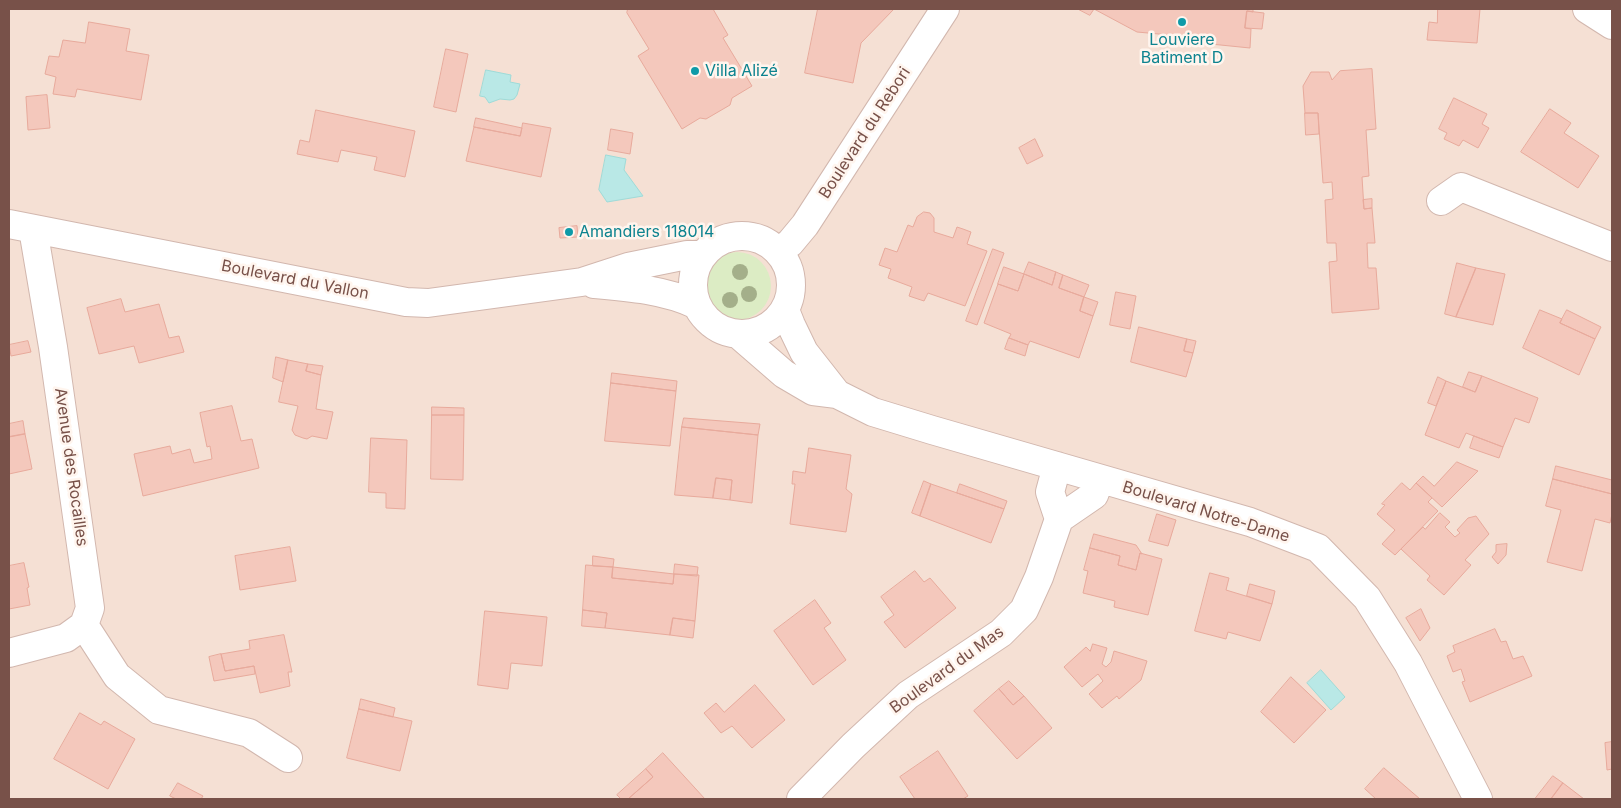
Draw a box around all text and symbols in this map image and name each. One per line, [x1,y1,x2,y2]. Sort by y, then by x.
marker: Louviere Batiment D [1176,16,1188,28]
place label: Louviere Batiment D [1141,30,1223,68]
place label: Villa Alizé [705,61,778,81]
street label: Boulevard du Rebori [815,64,915,202]
marker: Villa Alizé [689,65,701,77]
place label: Amandiers 118014 [579,222,714,242]
marker: Amandiers 118014 [563,226,575,238]
street label: Boulevard du Vallon [219,256,371,304]
street label: Avenue des Rocailles [50,386,92,548]
street label: Boulevard Notre-Dame [1120,477,1292,547]
street label: Boulevard du Mas [886,622,1008,718]

